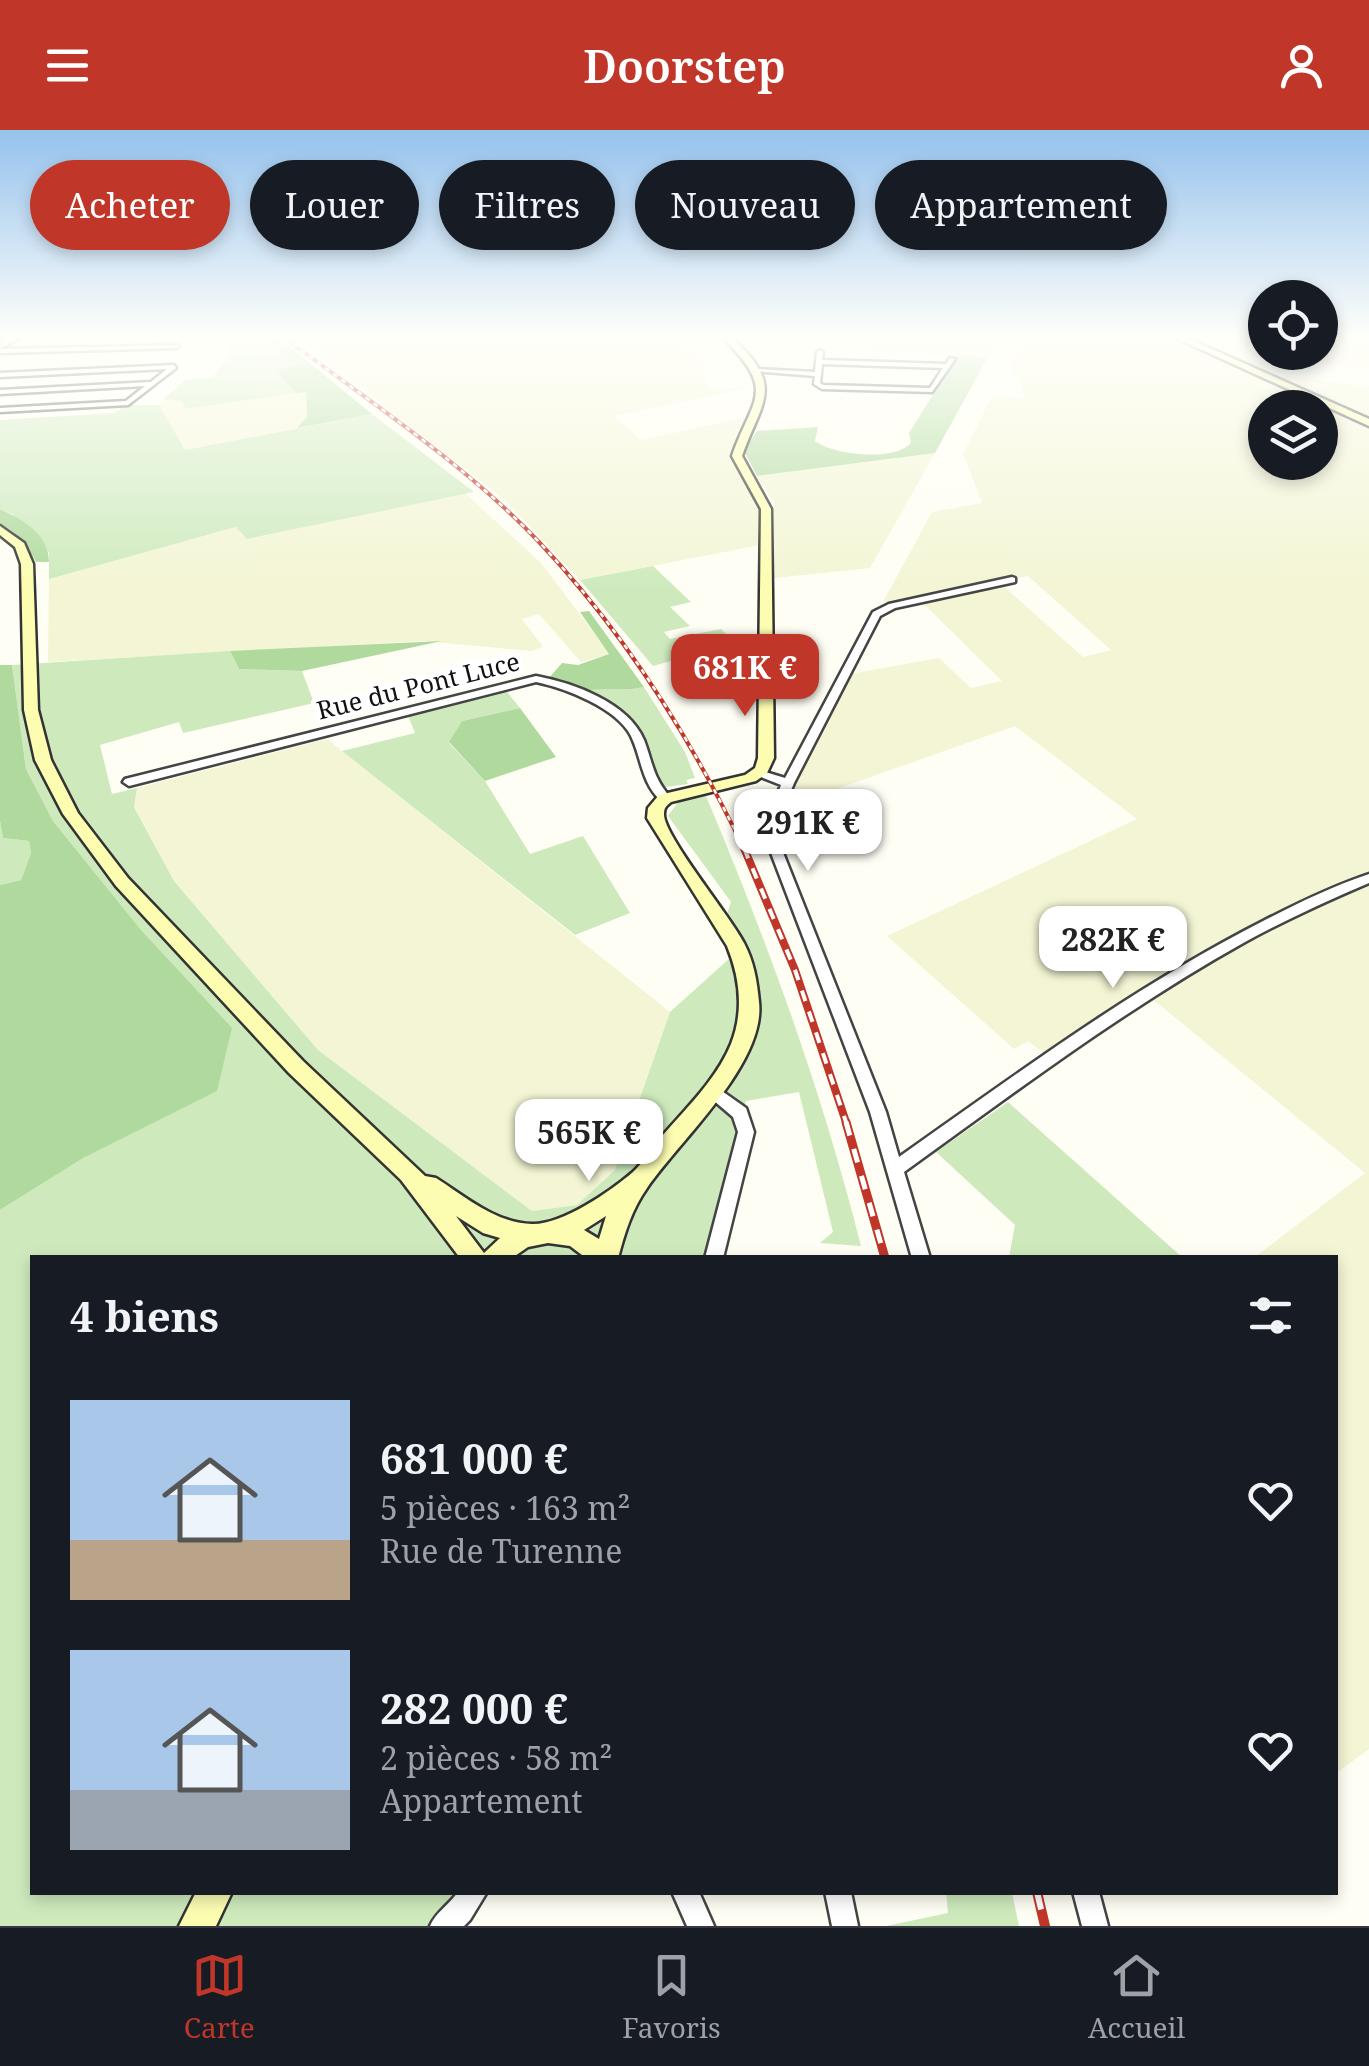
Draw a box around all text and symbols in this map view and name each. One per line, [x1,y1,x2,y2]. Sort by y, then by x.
text: Doorstep [583,35,786,96]
icon: menu [40,38,95,93]
icon: person [1274,38,1329,93]
chip: Acheter [30,160,230,250]
chip: Louer [250,160,419,250]
chip: Filtres [439,160,615,250]
chip: Nouveau [635,160,855,250]
chip: Appartement [875,160,1167,250]
map controls [1248,280,1338,480]
button: locate [1248,280,1338,370]
button: layers [1248,390,1338,480]
pin: 681K € [664,634,826,719]
street label: Rue du Pont Luce [313,643,523,727]
text: 681K € [693,645,797,688]
pin: 291K € [727,789,889,874]
text: 291K € [756,800,860,843]
pin: 282K € [1032,906,1194,991]
text: 282K € [1061,917,1165,960]
pin: 565K € [508,1099,670,1184]
text: 565K € [537,1110,641,1153]
text: 4 biens [70,1287,219,1344]
icon: filters [1243,1288,1298,1343]
text: 681 000 € [380,1429,568,1486]
icon: home [150,1440,270,1560]
icon: heart [1243,1473,1298,1528]
text: 5 pièces · 163 m² [380,1486,630,1529]
text: Rue de Turenne [380,1529,622,1572]
text: 282 000 € [380,1679,568,1736]
icon: home [150,1690,270,1810]
icon: heart [1243,1723,1298,1778]
text: 2 pièces · 58 m² [380,1736,612,1779]
text: Appartement [380,1779,583,1822]
tab: Carte [184,1948,255,2046]
tab: Favoris [622,1948,721,2046]
tab: Accueil [1088,1948,1185,2046]

